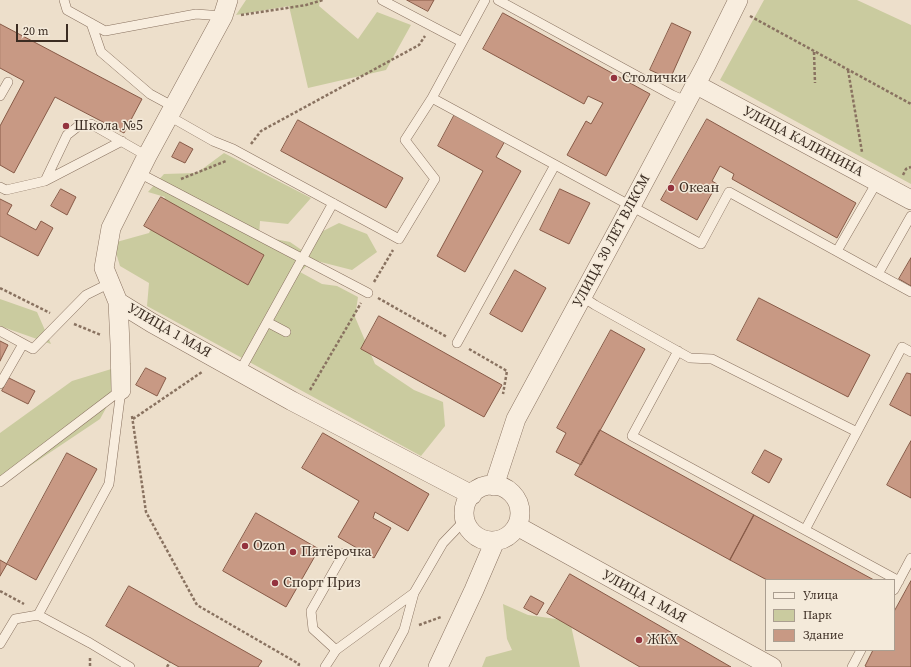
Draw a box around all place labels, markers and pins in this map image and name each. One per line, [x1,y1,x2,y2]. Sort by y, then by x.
place label: Столички [622,70,687,86]
marker: Столички [609,73,619,83]
place label: Школа №5 [74,118,143,134]
marker: Школа №5 [61,121,71,131]
place label: Океан [679,180,719,196]
marker: Океан [666,183,676,193]
place label: Ozon [253,538,285,554]
marker: Ozon [240,541,250,551]
place label: Пятёрочка [301,544,372,560]
marker: Пятёрочка [288,547,298,557]
place label: Спорт Приз [283,575,360,591]
marker: Спорт Приз [270,578,280,588]
place label: ЖКХ [647,632,678,648]
marker: ЖКХ [634,635,644,645]

